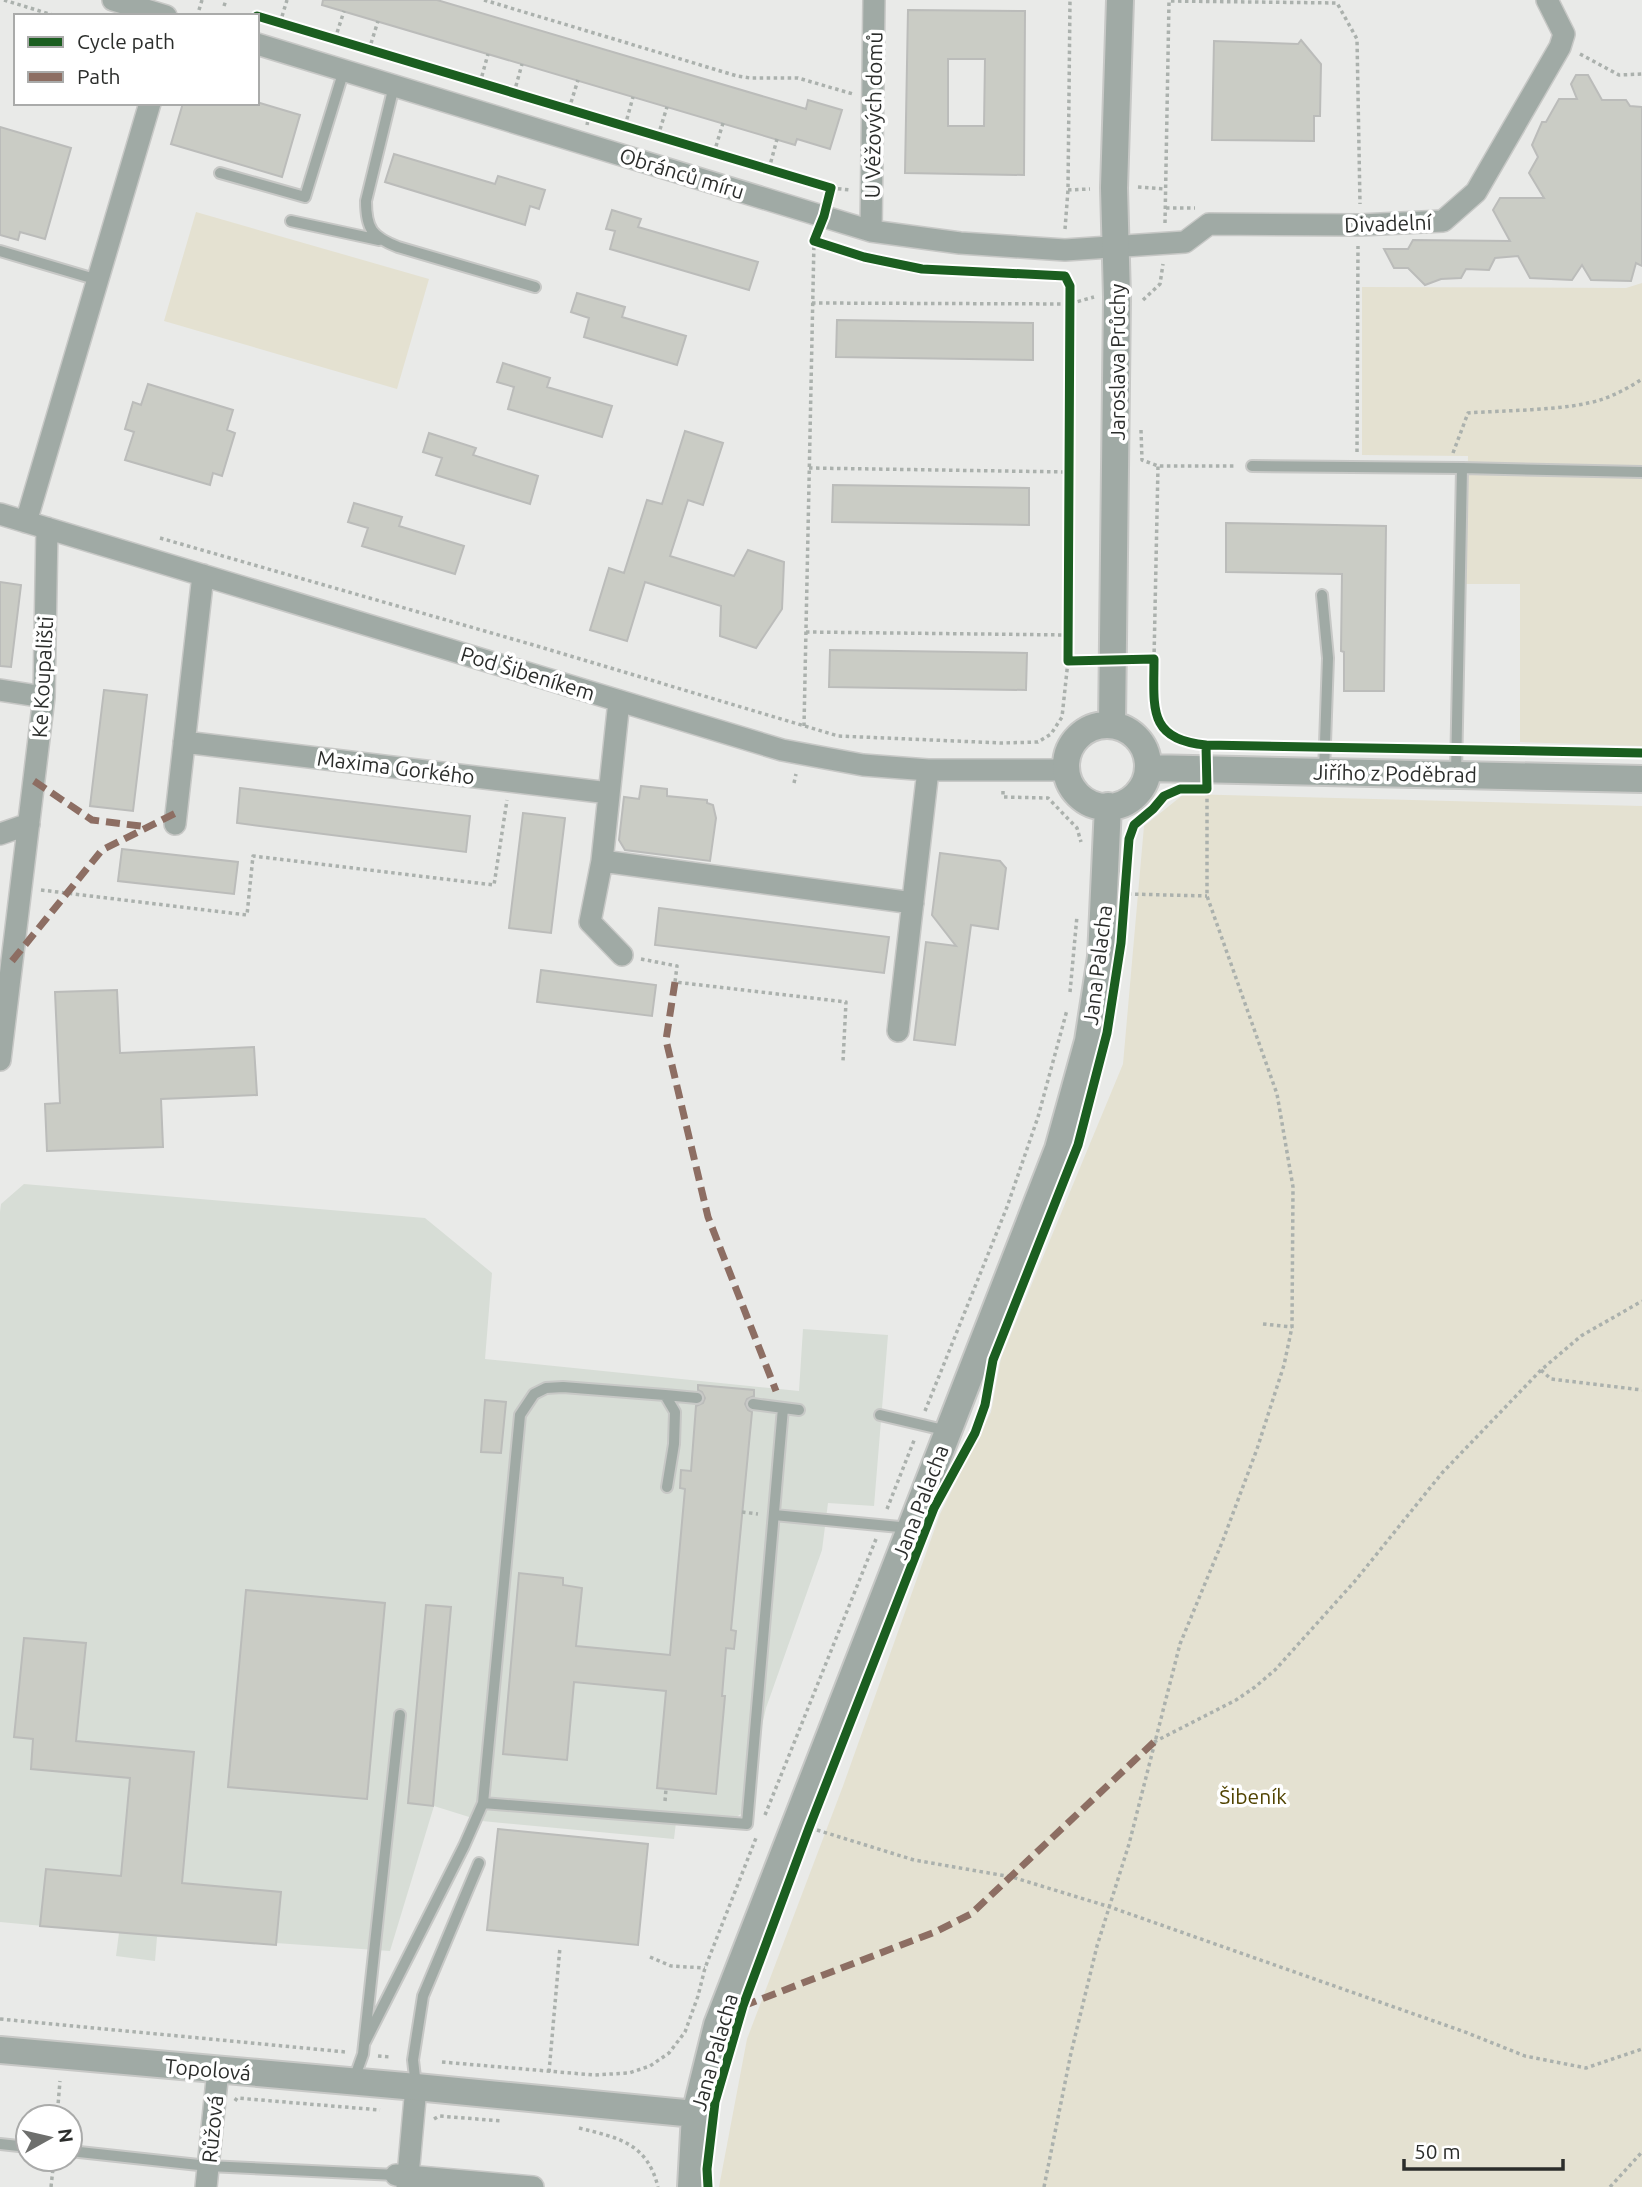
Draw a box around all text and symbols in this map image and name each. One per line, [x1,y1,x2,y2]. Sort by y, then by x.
legend [14,14,259,105]
text: Cycle path [77,29,175,53]
street label: U Věžových domů [860,31,886,199]
text: Path [77,64,120,88]
street label: Obránců míru [617,143,747,203]
street label: Divadelní [1344,209,1433,237]
street label: Jaroslava Průchy [1105,284,1129,440]
street label: Ke Koupališti [27,616,57,738]
street label: Pod Šibeníkem [458,641,598,705]
street label: Maxima Gorkého [316,745,476,789]
street label: Jiřího z Poděbrad [1313,760,1477,786]
street label: Jana Palacha [1078,904,1116,1026]
street label: Jana Palacha [887,1441,953,1563]
park label: Šibeník [1219,1784,1287,1808]
street label: Jana Palacha [686,1991,742,2113]
street label: Topolová [164,2053,252,2085]
street label: Růžová [197,2094,227,2164]
north arrow [14,2103,84,2173]
text: N [54,2127,78,2144]
scale bar [1404,2128,1563,2172]
text: 50 m [1414,2139,1461,2163]

